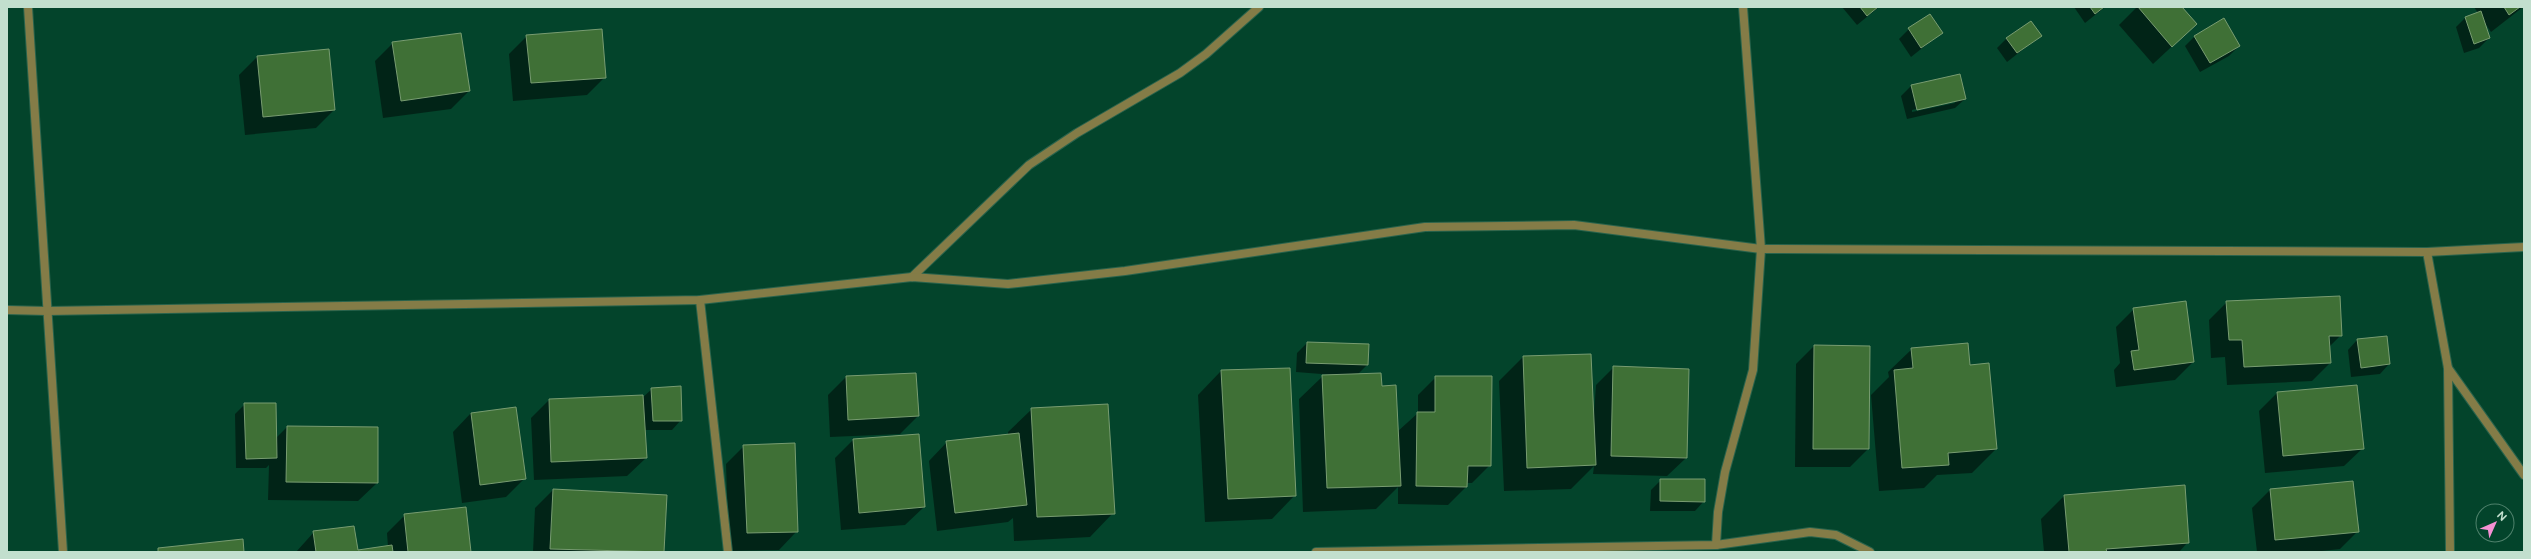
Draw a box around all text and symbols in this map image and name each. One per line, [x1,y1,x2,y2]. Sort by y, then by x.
north arrow [2475,503,2515,543]
text: N [2494,509,2509,524]

